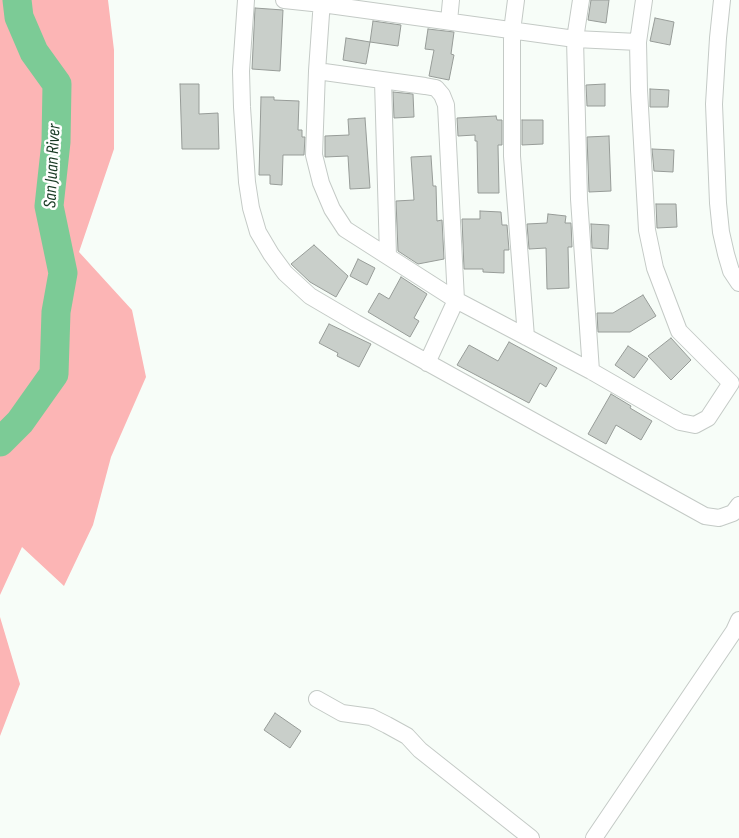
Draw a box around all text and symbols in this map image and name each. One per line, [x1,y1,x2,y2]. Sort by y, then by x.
water label: San Juan River [40,123,66,209]

